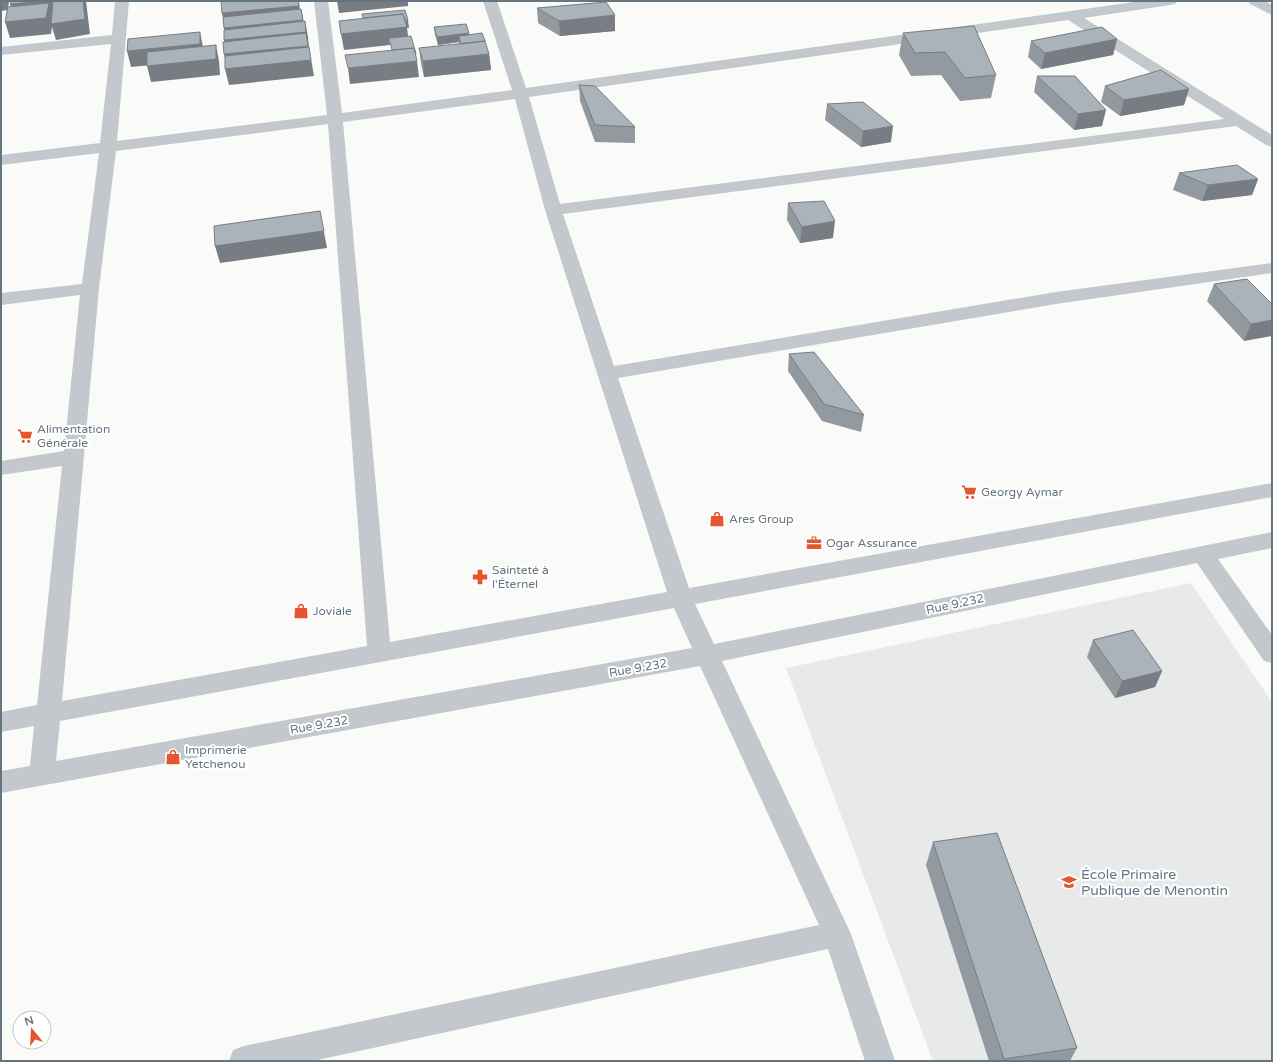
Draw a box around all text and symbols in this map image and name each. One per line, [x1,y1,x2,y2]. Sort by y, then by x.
place label: Alimentation Générale [37,422,110,450]
supermarket icon: Alimentation Générale [16,427,34,445]
supermarket icon: Georgy Aymar [960,483,978,501]
place label: Georgy Aymar [981,485,1063,499]
shop icon: Ares Group [708,510,726,528]
place label: Ares Group [729,512,794,526]
office icon: Ogar Assurance [805,534,823,552]
place label: Ogar Assurance [826,536,917,550]
place label: Sainteté à l'Éternel [492,563,549,591]
pharmacy icon: Sainteté à l'Éternel [471,568,489,586]
street label: Rue 9.232 [925,591,985,617]
shop icon: Joviale [292,602,310,620]
place label: Joviale [313,604,352,618]
street label: Rue 9.232 [608,656,668,680]
street label: Rue 9.232 [289,713,349,737]
place label: Imprimerie Yetchenou [185,743,247,771]
shop icon: Imprimerie Yetchenou [164,748,182,766]
place label: École Primaire Publique de Menontin [1081,866,1228,899]
school or university icon: École Primaire Publique de Menontin [1060,873,1078,891]
north arrow [12,1010,52,1050]
text: N [23,1013,35,1029]

